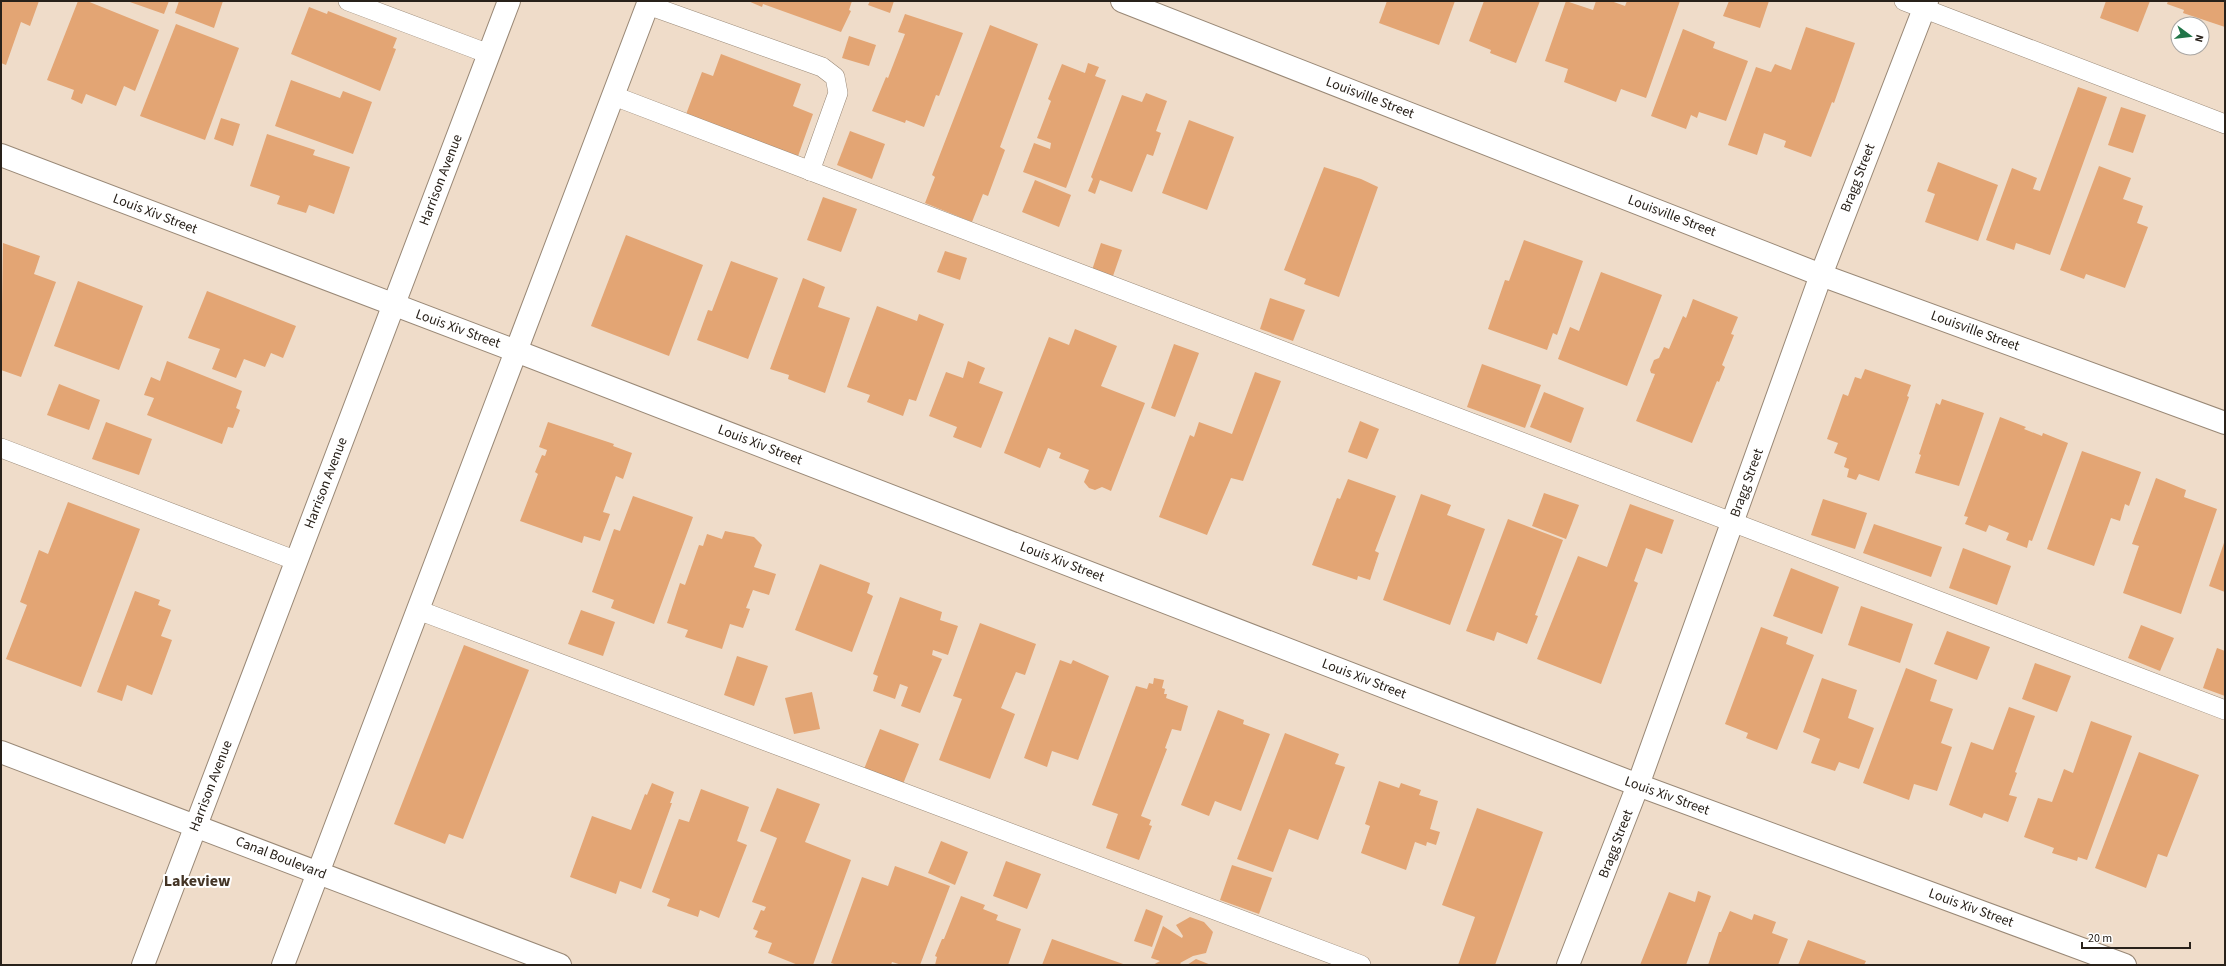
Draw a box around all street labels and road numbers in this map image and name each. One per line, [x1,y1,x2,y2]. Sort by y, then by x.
street label: Louisville Street [1323,72,1417,124]
street label: Harrison Avenue [414,131,468,229]
street label: Bragg Street [1836,141,1880,215]
street label: Louis Xiv Street [110,189,200,239]
street label: Louisville Street [1625,190,1719,242]
street label: Louis Xiv Street [413,304,503,354]
street label: Louisville Street [1928,306,2022,356]
street label: Louis Xiv Street [715,420,805,470]
street label: Harrison Avenue [299,434,353,532]
street label: Bragg Street [1725,446,1769,520]
street label: Louis Xiv Street [1017,537,1107,587]
street label: Louis Xiv Street [1319,654,1409,704]
street label: Harrison Avenue [184,737,238,835]
street label: Louis Xiv Street [1622,771,1712,821]
street label: Bragg Street [1594,807,1638,881]
street label: Canal Boulevard [233,831,329,885]
street label: Louis Xiv Street [1926,883,2016,933]

